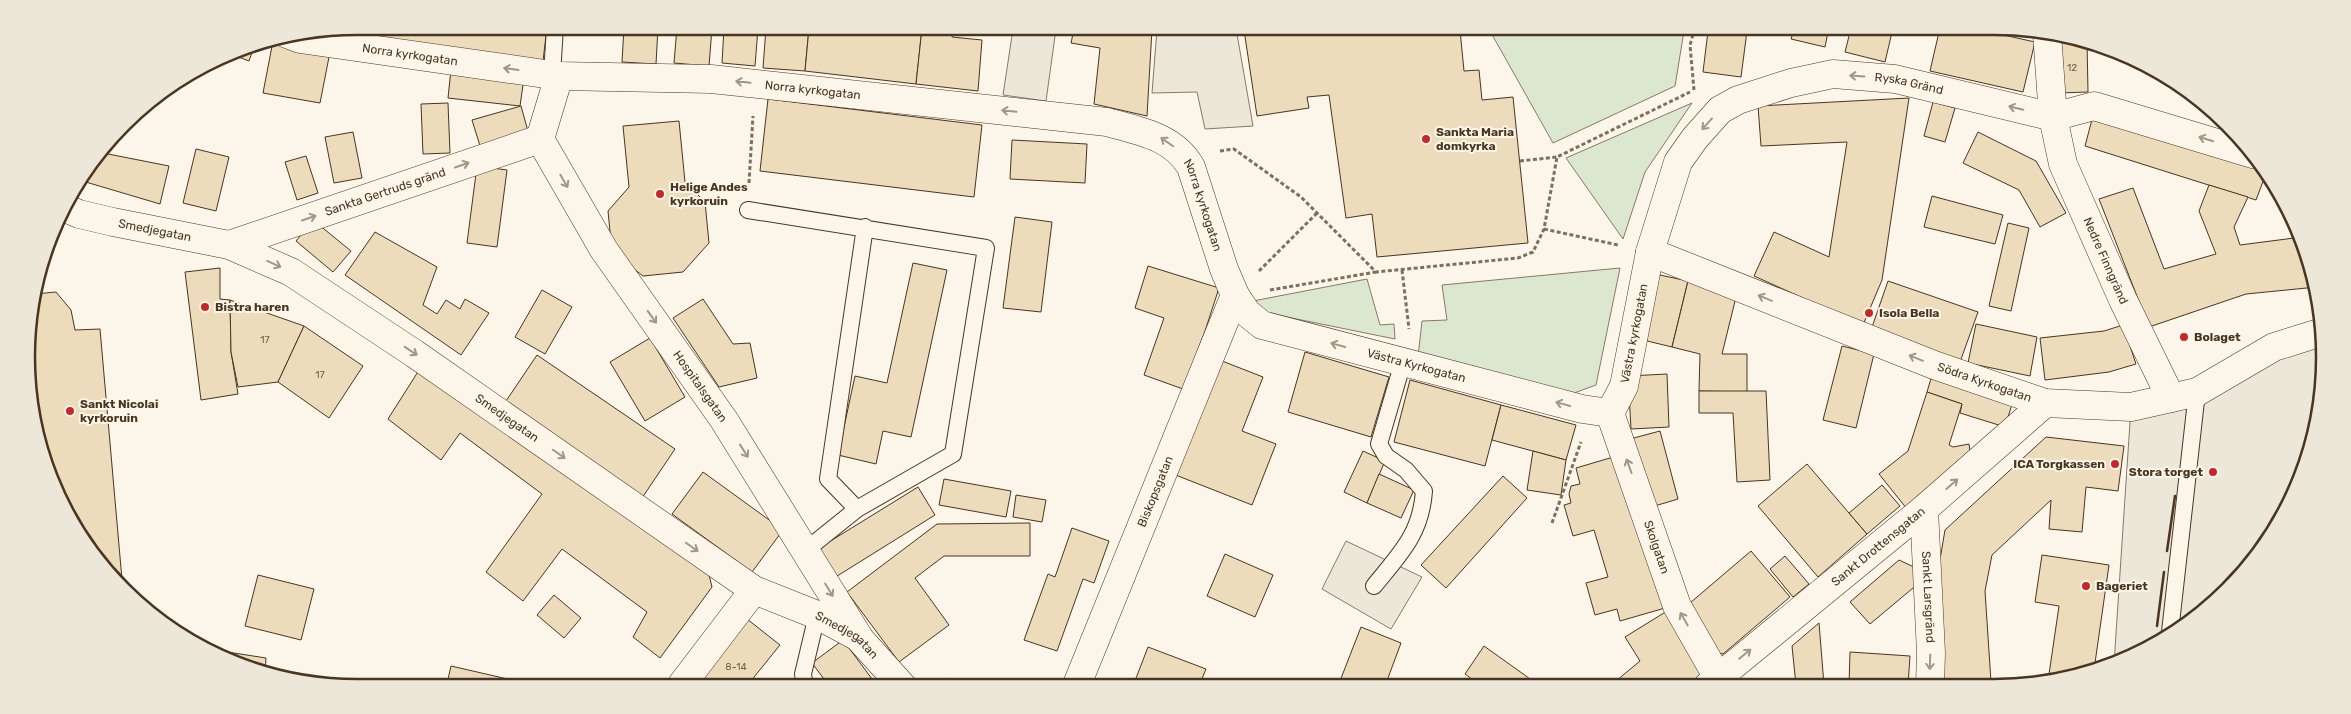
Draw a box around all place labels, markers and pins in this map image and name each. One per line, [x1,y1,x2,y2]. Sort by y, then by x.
place label: Sankta Maria domkyrka [1436,125,1514,153]
marker: Sankta Maria domkyrka [1420,133,1432,145]
place label: Helige Andes kyrkoruin [670,180,748,208]
marker: Helige Andes kyrkoruin [654,188,666,200]
place label: Bistra haren [215,300,289,314]
marker: Bistra haren [199,301,211,313]
place label: Isola Bella [1879,306,1939,320]
marker: Isola Bella [1863,307,1875,319]
place label: Bolaget [2194,330,2241,344]
marker: Bolaget [2178,331,2190,343]
place label: Sankt Nicolai kyrkoruin [80,397,158,425]
marker: Sankt Nicolai kyrkoruin [64,405,76,417]
place label: ICA Torgkassen [2013,457,2105,471]
marker: ICA Torgkassen [2109,458,2121,470]
place label: Stora torget [2129,465,2203,479]
marker: Stora torget [2207,466,2219,478]
place label: Bageriet [2096,579,2148,593]
marker: Bageriet [2080,580,2092,592]

